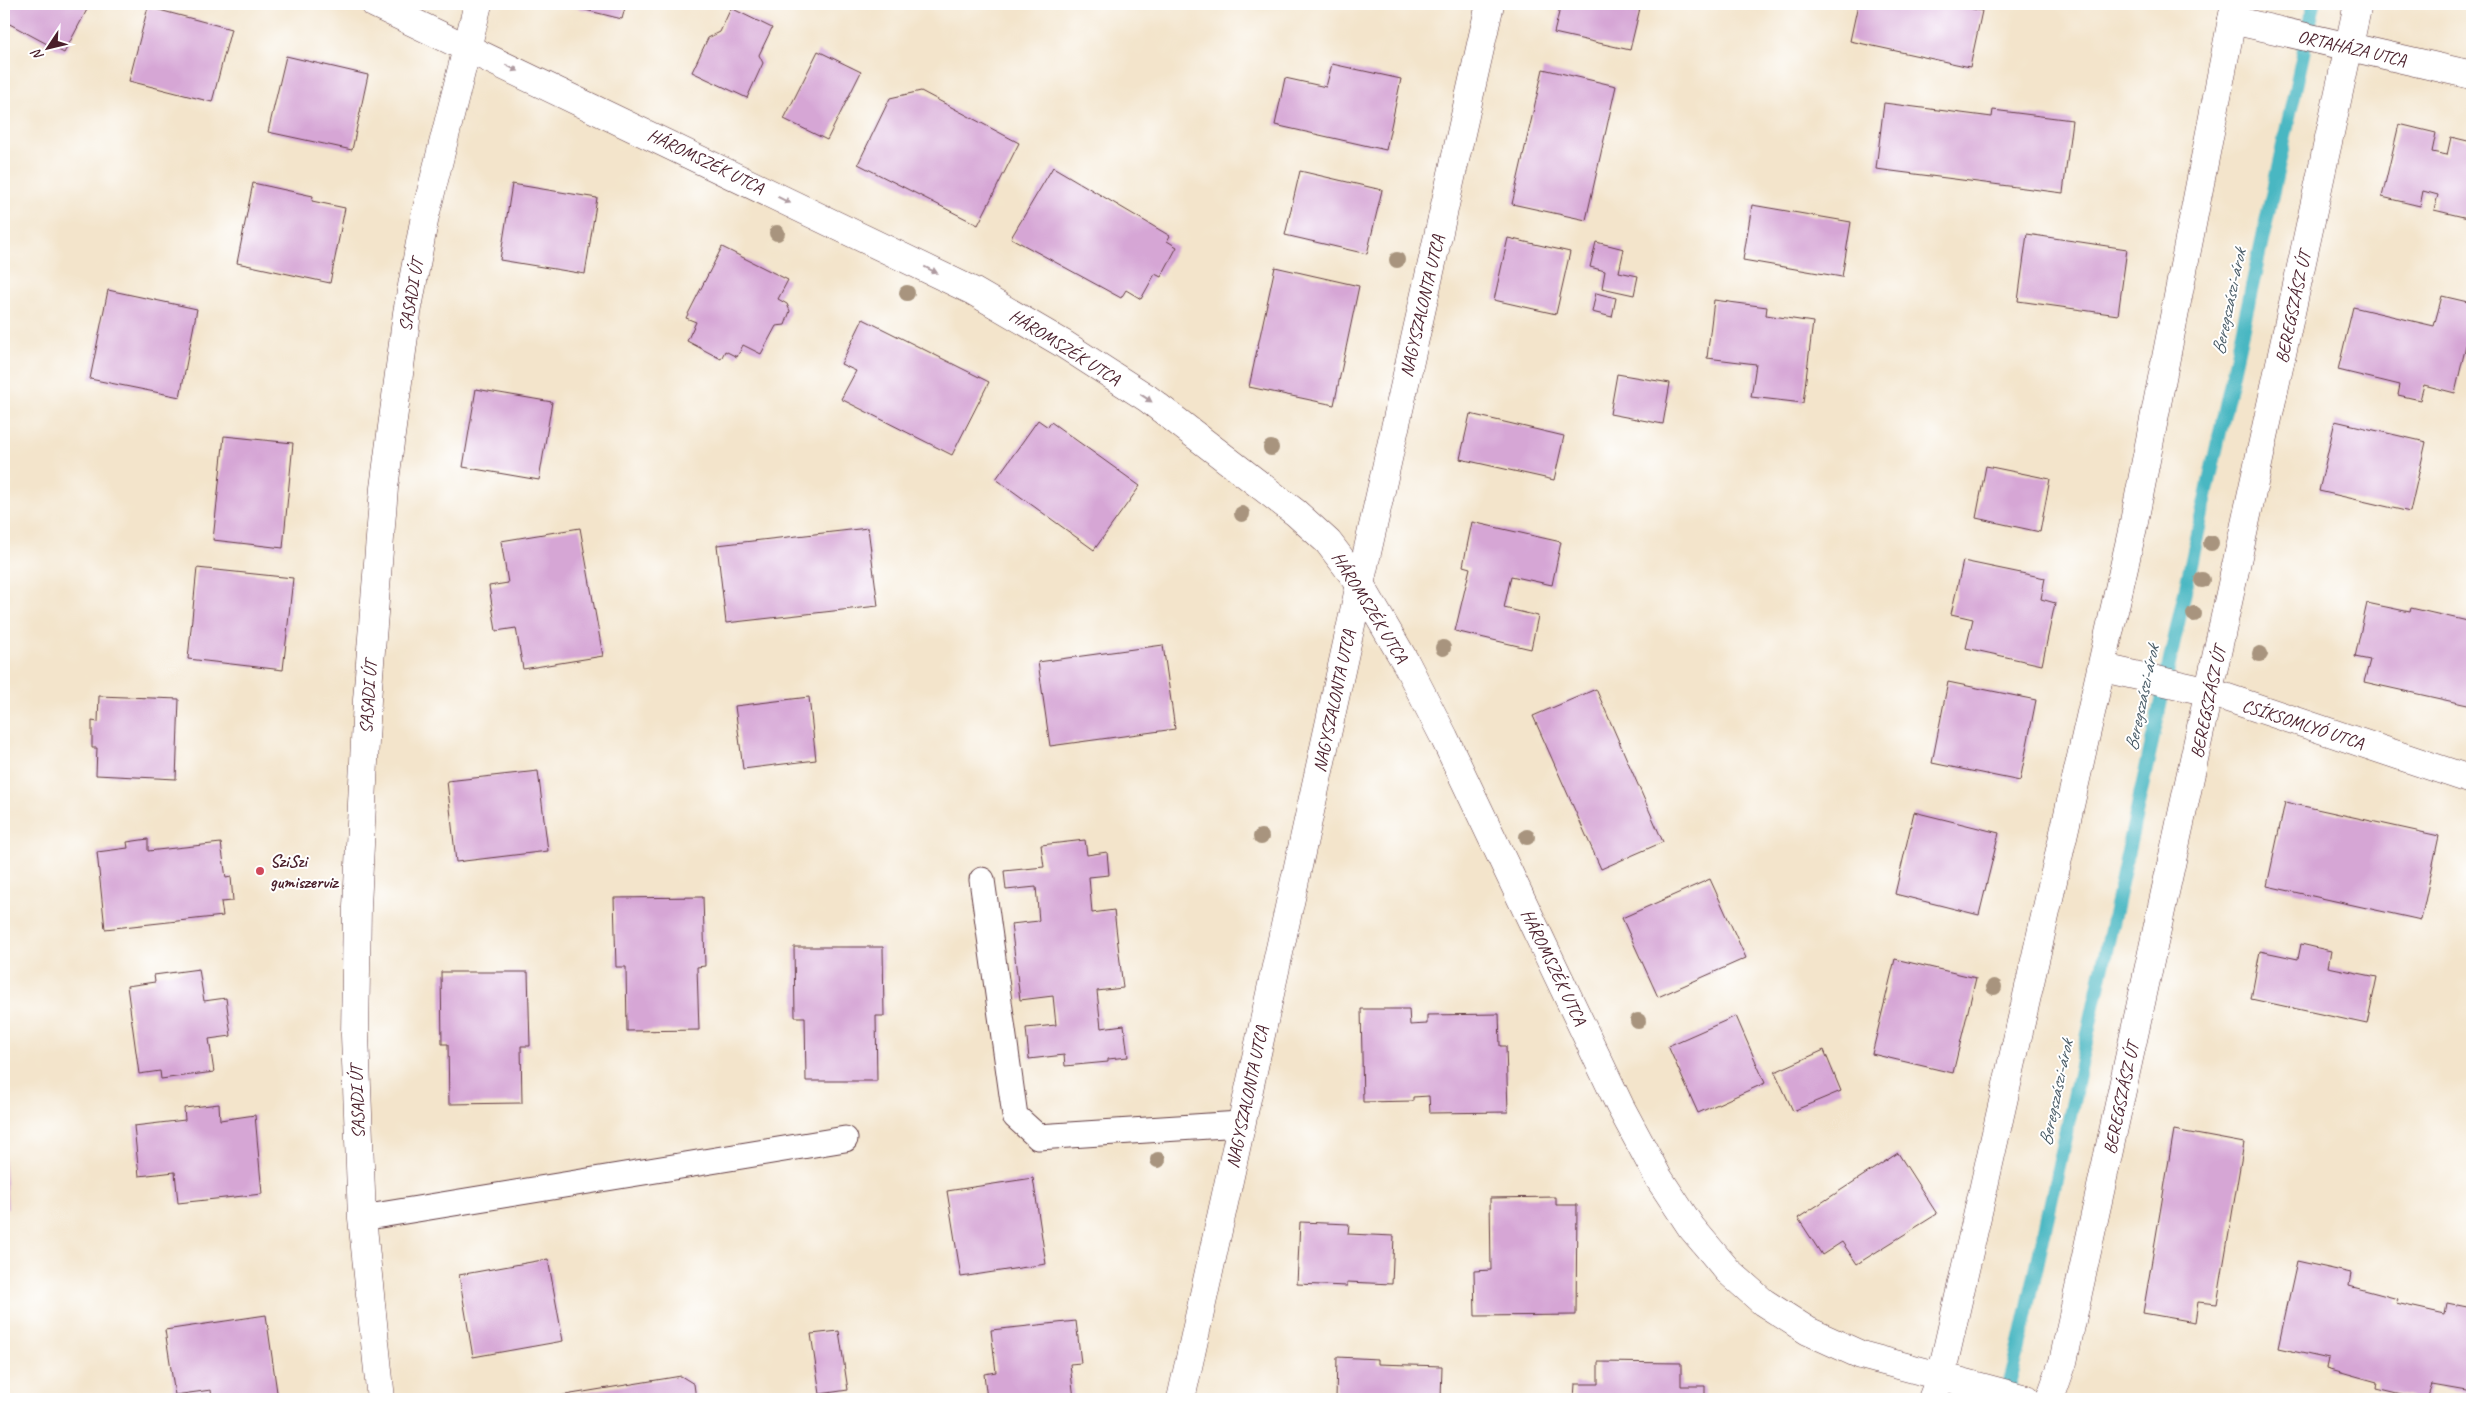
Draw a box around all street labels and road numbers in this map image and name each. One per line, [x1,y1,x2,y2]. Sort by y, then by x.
street label: ORTAHÁZA UTCA [2296,25,2409,71]
street label: HÁROMSZÉK UTCA [644,123,769,199]
street label: NAGYSZALONTA UTCA [1395,232,1449,379]
street label: BEREGSZÁSZ ÚT [2270,245,2316,365]
street label: SASADI ÚT [394,253,429,333]
street label: HÁROMSZÉK UTCA [1006,304,1125,390]
street label: HÁROMSZÉK UTCA [1327,548,1413,667]
street label: NAGYSZALONTA UTCA [1308,627,1360,774]
street label: BEREGSZÁSZ ÚT [2185,640,2231,760]
street label: SASADI ÚT [354,656,382,734]
street label: CSÍKSOMLYÓ UTCA [2239,694,2367,754]
street label: HÁROMSZÉK UTCA [1516,905,1592,1030]
street label: NAGYSZALONTA UTCA [1221,1023,1273,1170]
street label: BEREGSZÁSZ ÚT [2098,1036,2144,1156]
street label: SASADI ÚT [345,1061,369,1139]

